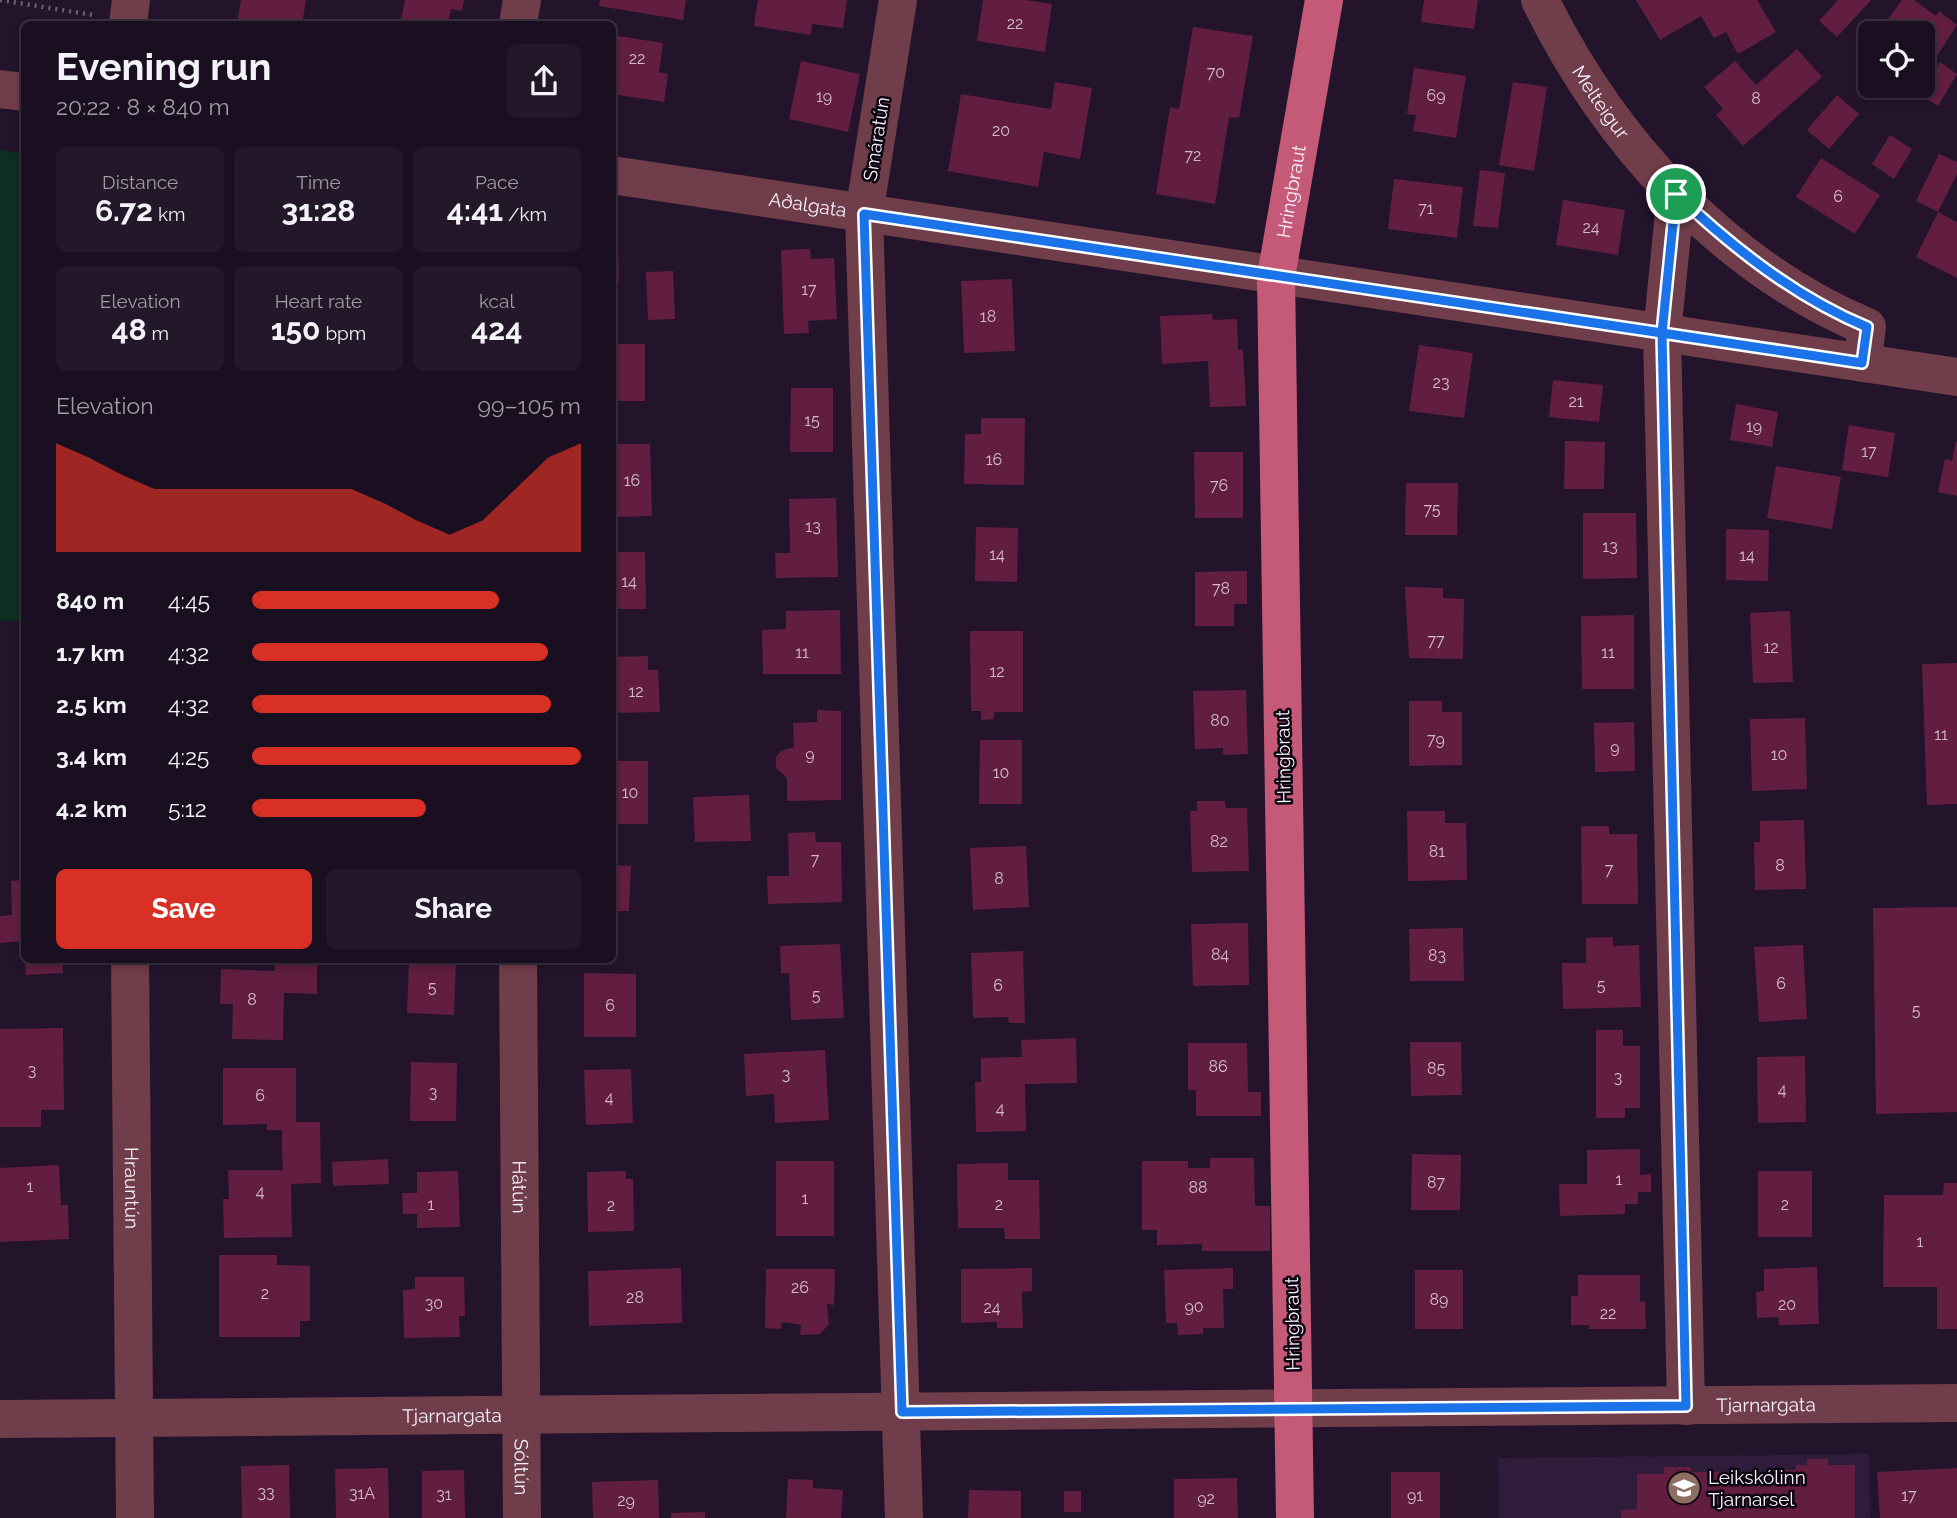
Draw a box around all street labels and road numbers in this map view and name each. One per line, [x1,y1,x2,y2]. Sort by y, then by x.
street label: Melteigur [1568,61,1634,143]
street label: Smáratún [858,95,894,183]
street label: Hringbraut [1272,143,1310,240]
street label: Aðalgata [767,188,848,221]
street label: Hringbraut [1271,709,1295,804]
street label: Hrauntún [121,1147,143,1229]
street label: Hátún [508,1160,531,1214]
street label: Hringbraut [1280,1276,1304,1371]
street label: Tjarnargata [1716,1393,1816,1416]
street label: Tjarnargata [402,1404,502,1427]
street label: Sóltún [510,1439,533,1495]

